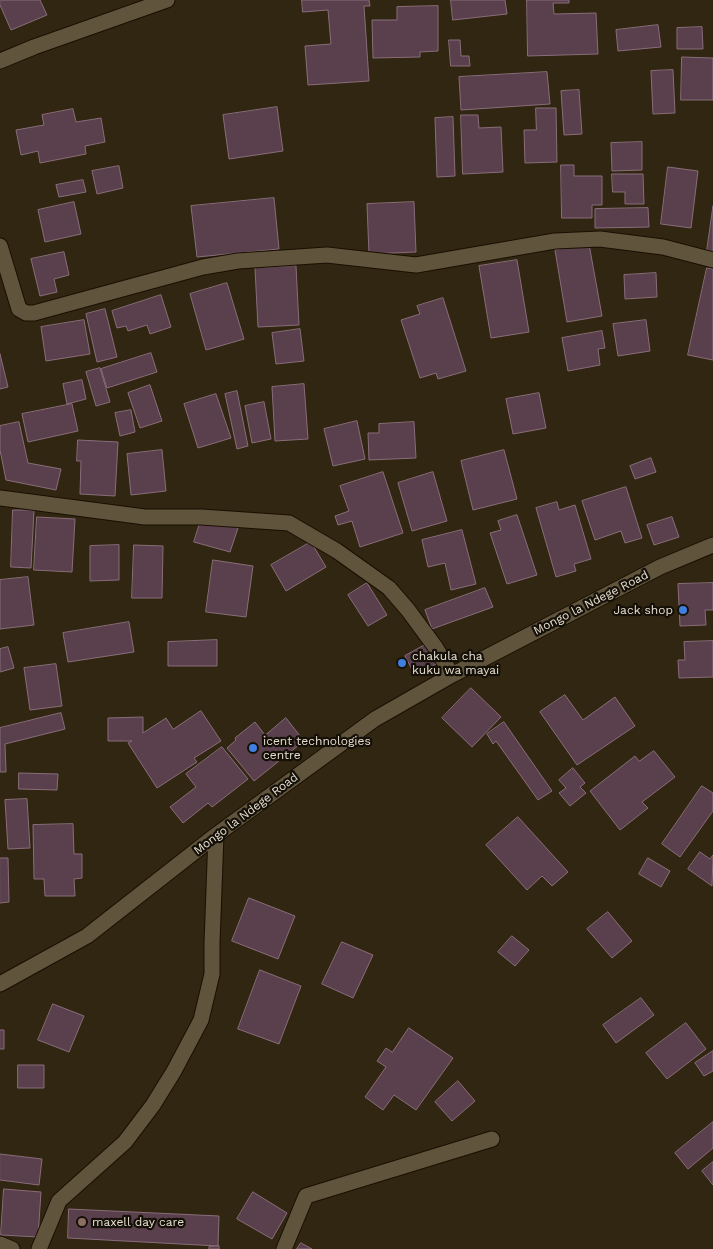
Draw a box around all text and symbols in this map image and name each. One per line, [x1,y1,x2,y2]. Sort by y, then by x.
street label: Mongo la Ndege Road [531,568,651,638]
place label: Jack shop [614,603,673,617]
marker: Jack shop [677,604,689,616]
place label: chakula cha kuku wa mayai [412,649,499,677]
marker: chakula cha kuku wa mayai [396,657,408,669]
place label: icent technologies centre [263,734,371,762]
marker: icent technologies centre [247,742,259,754]
street label: Mongo la Ndege Road [191,770,301,858]
place label: maxell day care [92,1215,184,1229]
marker: maxell day care [76,1216,88,1228]

